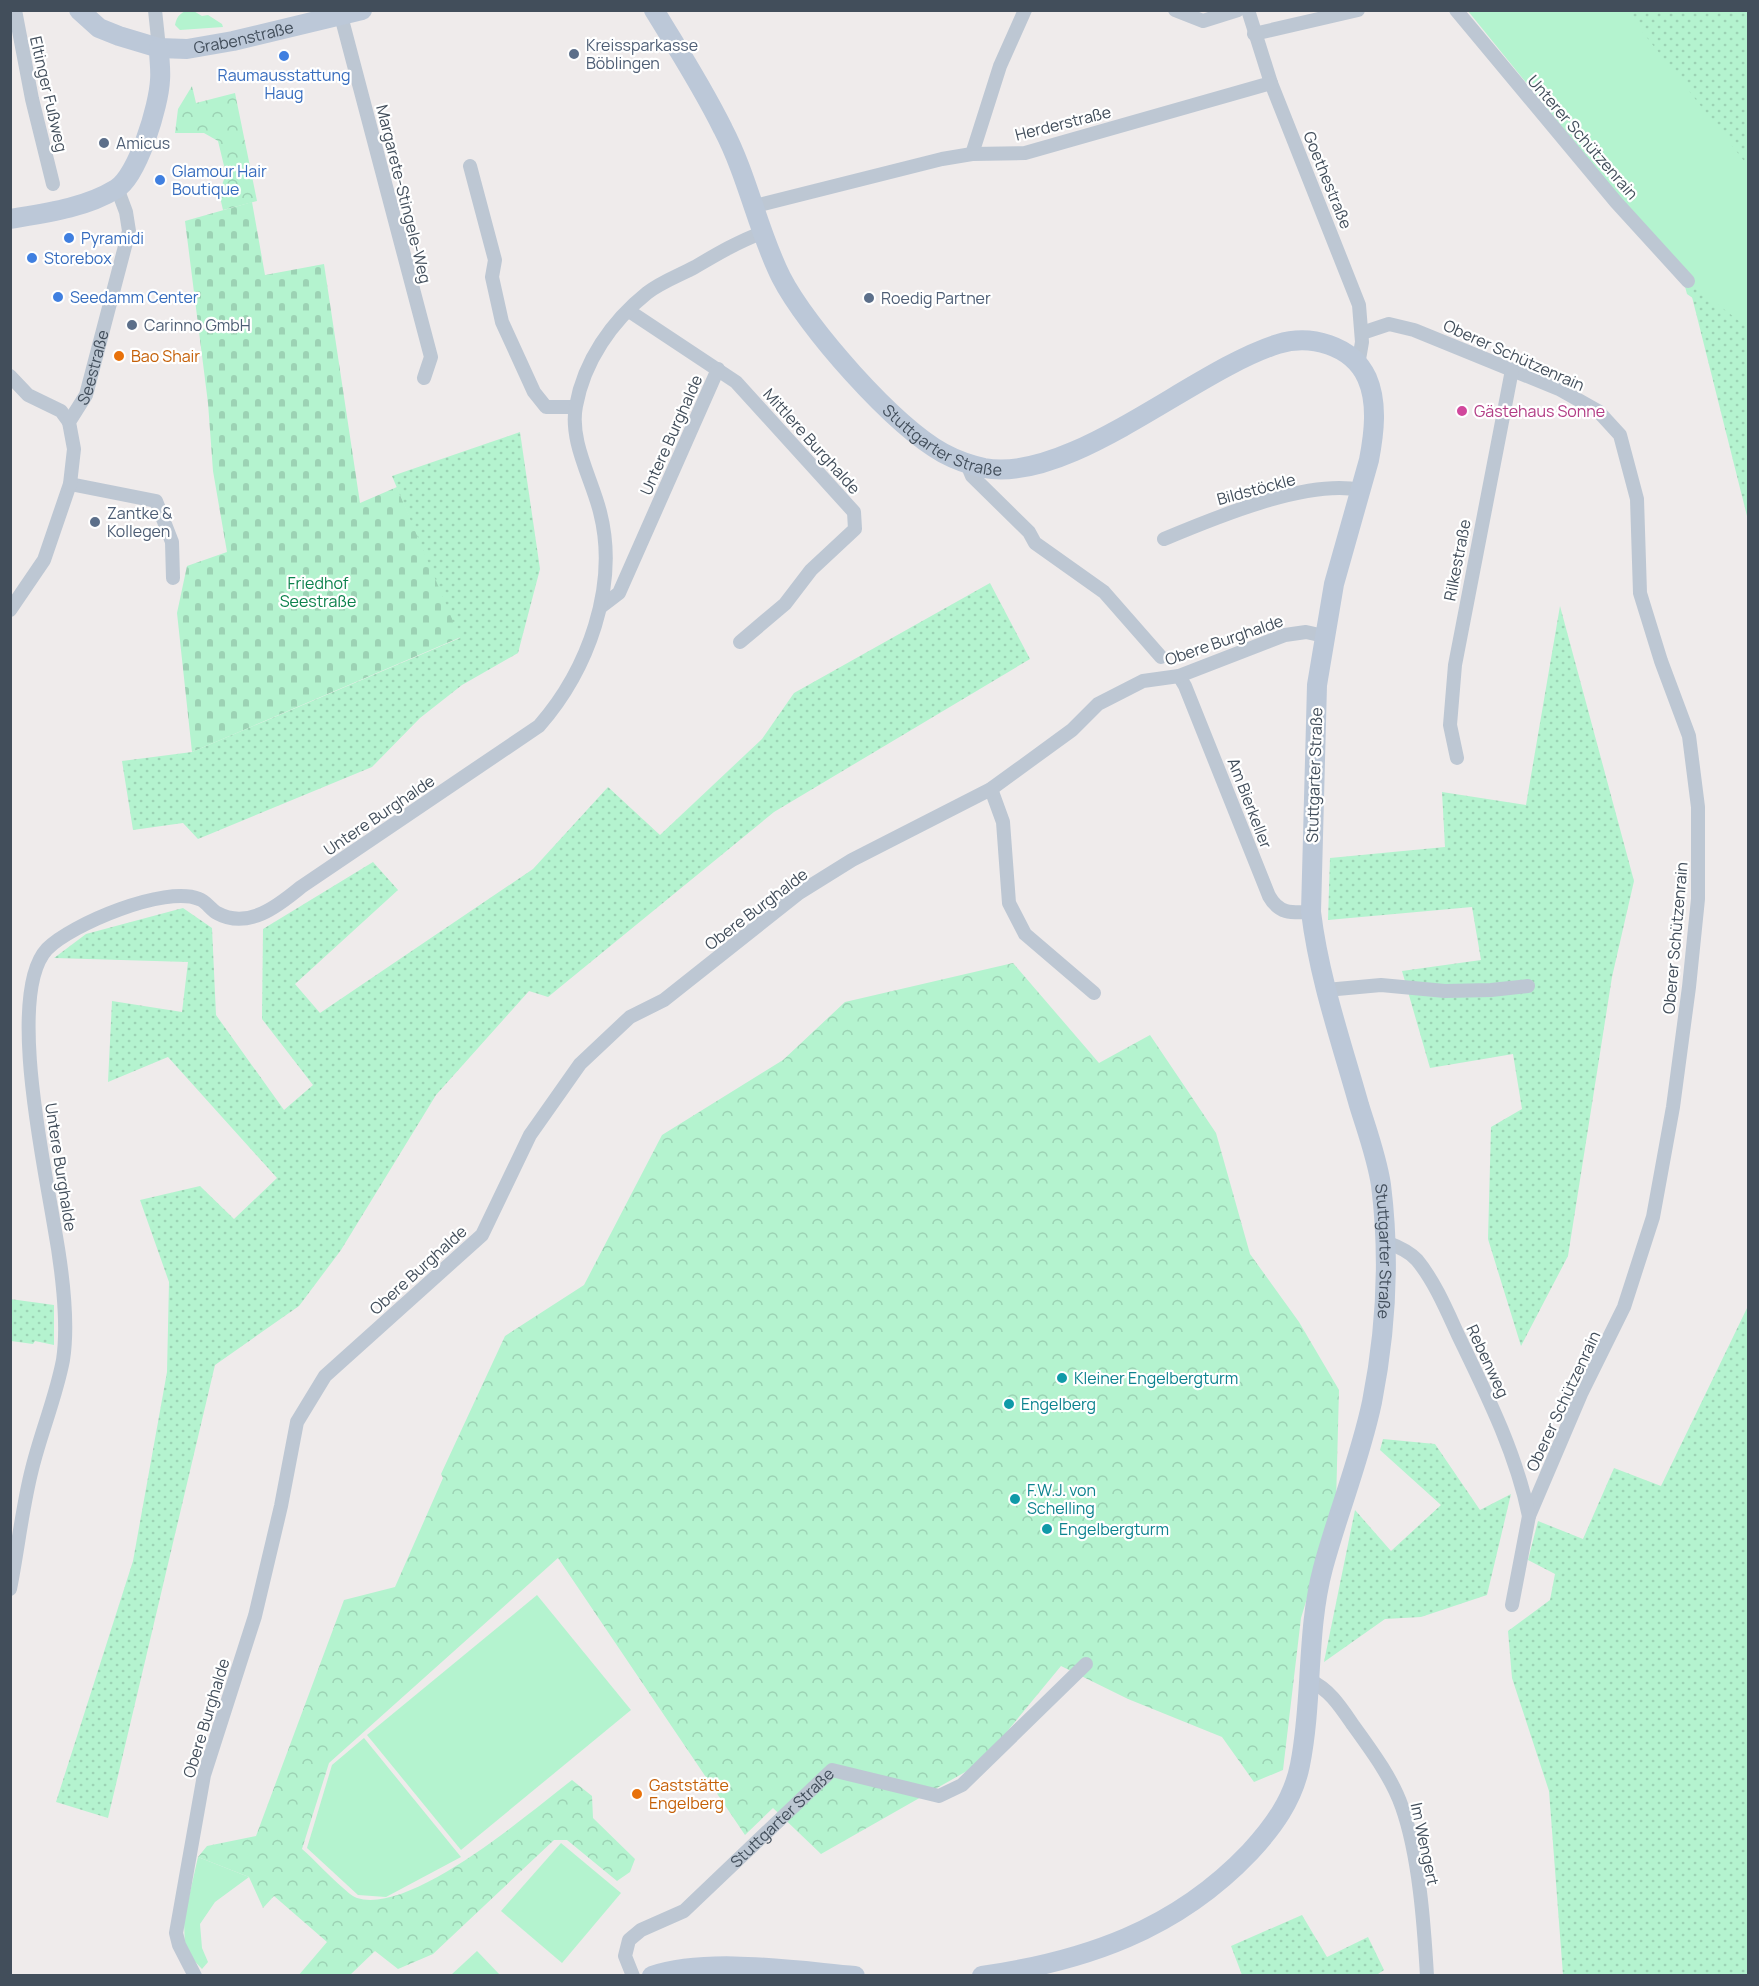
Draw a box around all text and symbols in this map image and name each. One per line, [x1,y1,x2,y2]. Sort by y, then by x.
street label: Grabenstraße [192,16,296,59]
street label: Eltinger Fußweg [25,34,73,154]
place label: Kreissparkasse Böblingen [586,34,698,74]
marker: Kreissparkasse Böblingen [567,47,581,61]
marker: Raumausstattung Haug [277,49,291,63]
place label: Raumausstattung Haug [218,64,350,104]
street label: Unterer Schützenrain [1523,70,1643,204]
street label: Herderstraße [1013,100,1113,146]
street label: Margarete-Stingele-Weg [371,102,437,286]
street label: Goethestraße [1298,128,1358,232]
place label: Amicus [116,132,170,154]
marker: Amicus [97,136,111,150]
place label: Glamour Hair Boutique [172,160,267,200]
marker: Glamour Hair Boutique [153,173,167,187]
place label: Pyramidi [81,227,144,249]
marker: Pyramidi [62,231,76,245]
place label: Storebox [44,247,112,269]
marker: Storebox [25,251,39,265]
place label: Seedamm Center [70,286,199,308]
place label: Roedig Partner [881,287,991,309]
marker: Seedamm Center [51,290,65,304]
marker: Roedig Partner [862,291,876,305]
place label: Carinno GmbH [144,314,251,336]
street label: Oberer Schützenrain [1440,314,1588,396]
marker: Carinno GmbH [125,318,139,332]
street label: Seestraße [72,327,114,409]
place label: Bao Shair [131,345,200,367]
marker: Bao Shair [112,349,126,363]
street label: Untere Burghalde [635,371,707,499]
street label: Mittlere Burghalde [758,383,866,499]
street label: Stuttgarter Straße [878,399,1003,481]
place label: Gästehaus Sonne [1474,400,1605,422]
marker: Gästehaus Sonne [1455,404,1469,418]
street label: Bildstöckle [1214,468,1298,510]
place label: Zantke & Kollegen [107,502,173,542]
marker: Zantke & Kollegen [88,515,102,529]
street label: Rilkestraße [1438,517,1476,603]
park label: Friedhof Seestraße [280,572,356,612]
street label: Obere Burghalde [1162,609,1286,671]
street label: Stuttgarter Straße [1301,707,1327,843]
street label: Am Bierkeller [1223,755,1277,852]
street label: Untere Burghalde [319,770,439,860]
street label: Oberer Schützenrain [1657,861,1693,1015]
street label: Obere Burghalde [700,863,812,955]
street label: Untere Burghalde [40,1101,82,1233]
street label: Stuttgarter Straße [1370,1182,1397,1320]
street label: Obere Burghalde [365,1220,471,1320]
street label: Rebenweg [1461,1321,1515,1401]
street label: Oberer Schützenrain [1521,1327,1605,1475]
place label: Kleiner Engelbergturm [1074,1367,1238,1389]
marker: Kleiner Engelbergturm [1055,1371,1069,1385]
place label: Engelberg [1021,1393,1096,1415]
marker: Engelberg [1002,1397,1016,1411]
place label: F.W.J. von Schelling [1027,1479,1096,1519]
marker: F.W.J. von Schelling [1008,1492,1022,1506]
place label: Engelbergturm [1059,1518,1169,1540]
marker: Engelbergturm [1040,1522,1054,1536]
street label: Obere Burghalde [177,1656,235,1780]
street label: Stuttgarter Straße [725,1763,839,1872]
place label: Gaststätte Engelberg [649,1774,729,1814]
marker: Gaststätte Engelberg [630,1787,644,1801]
street label: Im Wengert [1405,1801,1445,1887]

